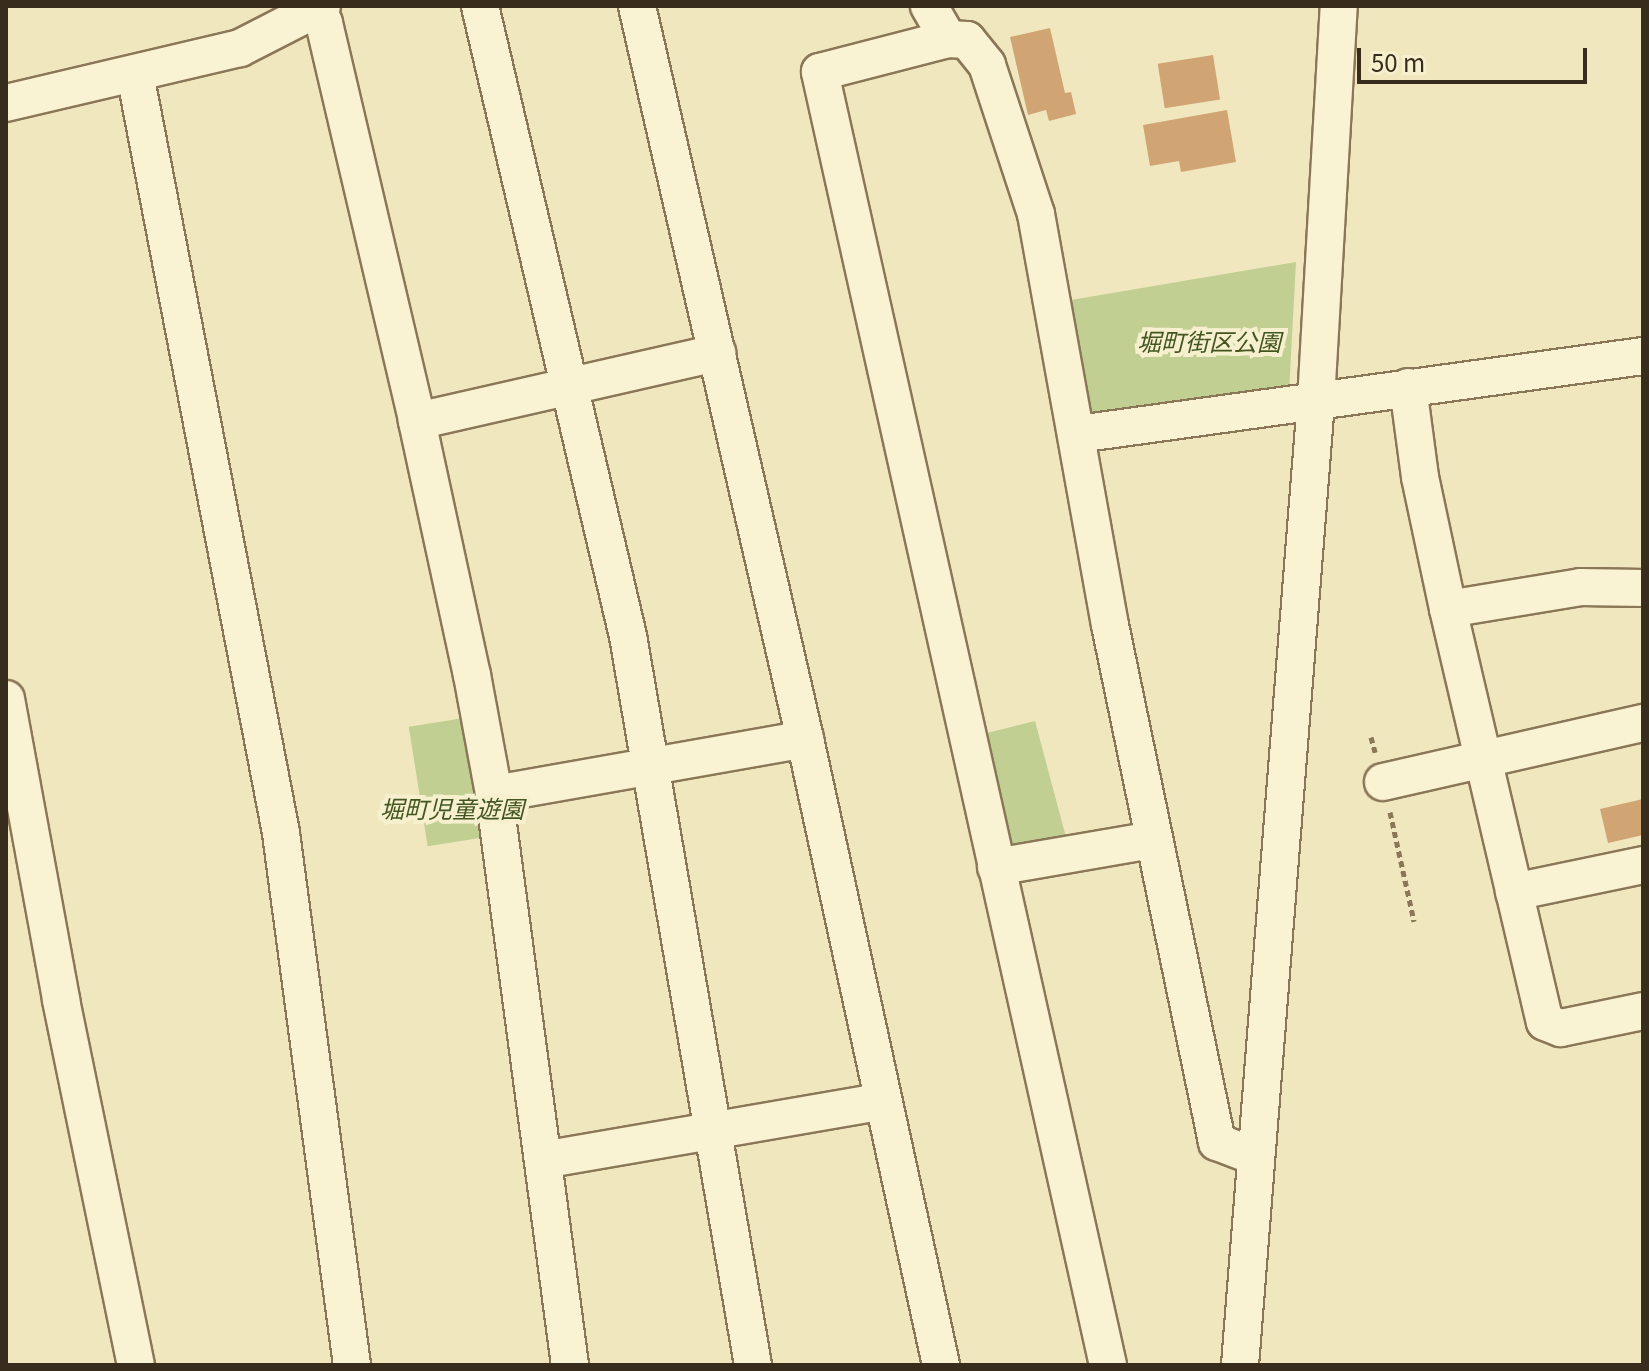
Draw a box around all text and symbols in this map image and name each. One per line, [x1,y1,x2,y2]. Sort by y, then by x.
scale bar [1361,32,1591,82]
text: 50 m [1371,44,1425,79]
park label: 堀町街区公園 [1137,327,1281,355]
park label: 堀町児童遊園 [380,794,524,822]

